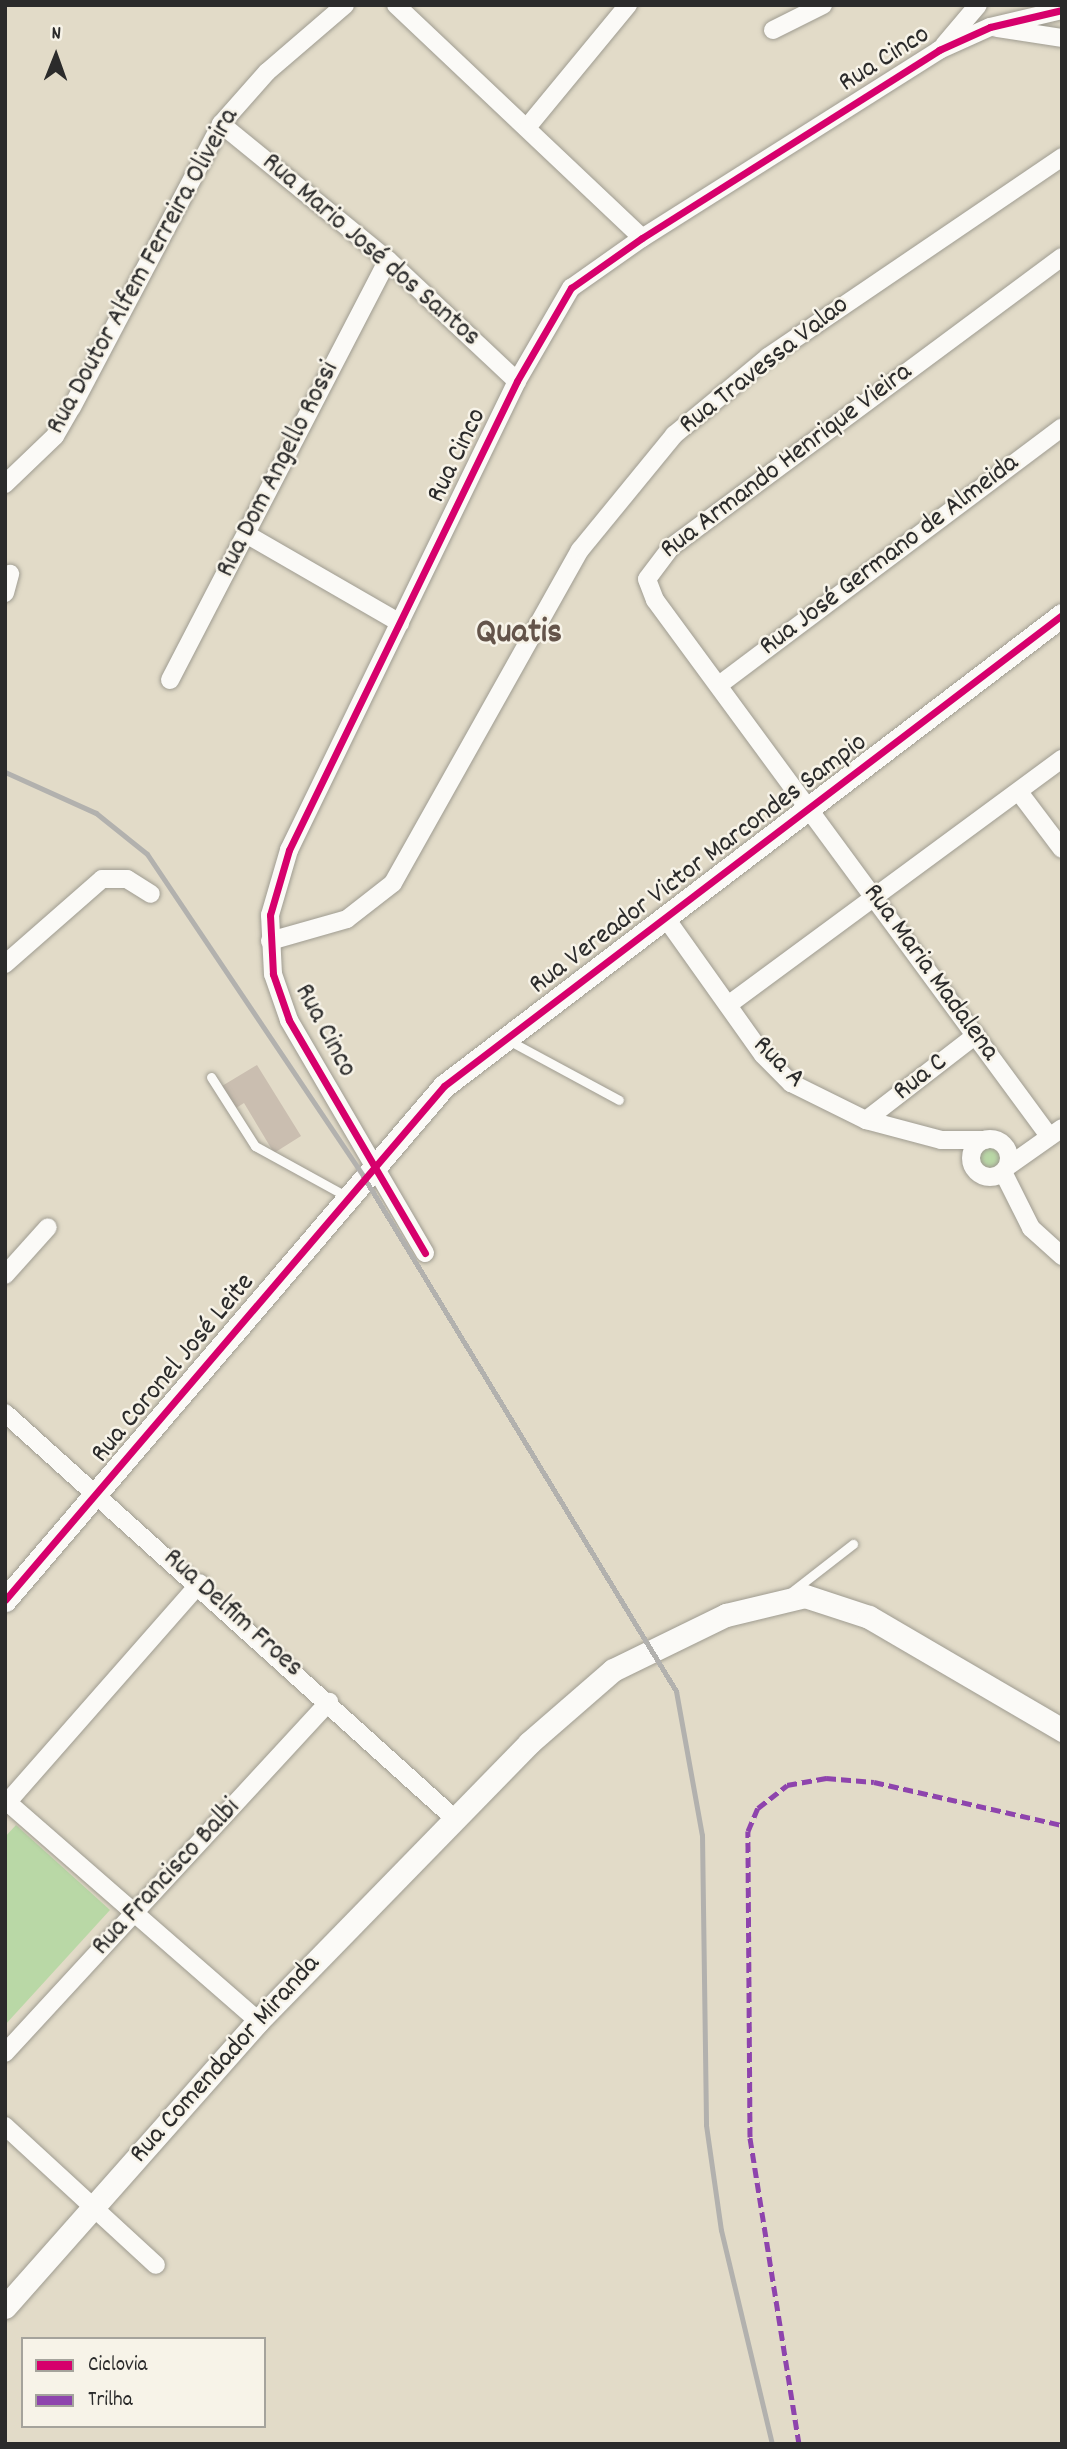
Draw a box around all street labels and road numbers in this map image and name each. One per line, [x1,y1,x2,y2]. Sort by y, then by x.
street label: Rua Cinco [833,19,937,101]
street label: Rua Doutor Alfem Ferreira Oliveira [40,103,248,441]
street label: Rua Mario José dos Santos [254,147,486,355]
street label: Rua Travessa Valao [674,289,856,443]
street label: Rua Armando Henrique Vieira [655,356,919,568]
street label: Rua Dom Angello Rossi [210,357,348,583]
street label: Rua Cinco [421,403,495,509]
street label: Rua José Germano de Almeida [754,448,1026,664]
street label: Rua Vereador Victor Marcondes Sampio [524,727,874,1003]
street label: Rua Maria Madalena [854,878,1006,1068]
street label: Rua Cinco [285,979,363,1083]
street label: Rua A [745,1030,811,1096]
street label: Rua C [887,1047,955,1109]
street label: Rua Coronel José Leite [85,1267,263,1471]
street label: Rua Delfim Froes [155,1542,309,1686]
street label: Rua Francisco Balbi [86,1792,248,1964]
street label: Rua Comendador Miranda [124,1949,328,2171]

